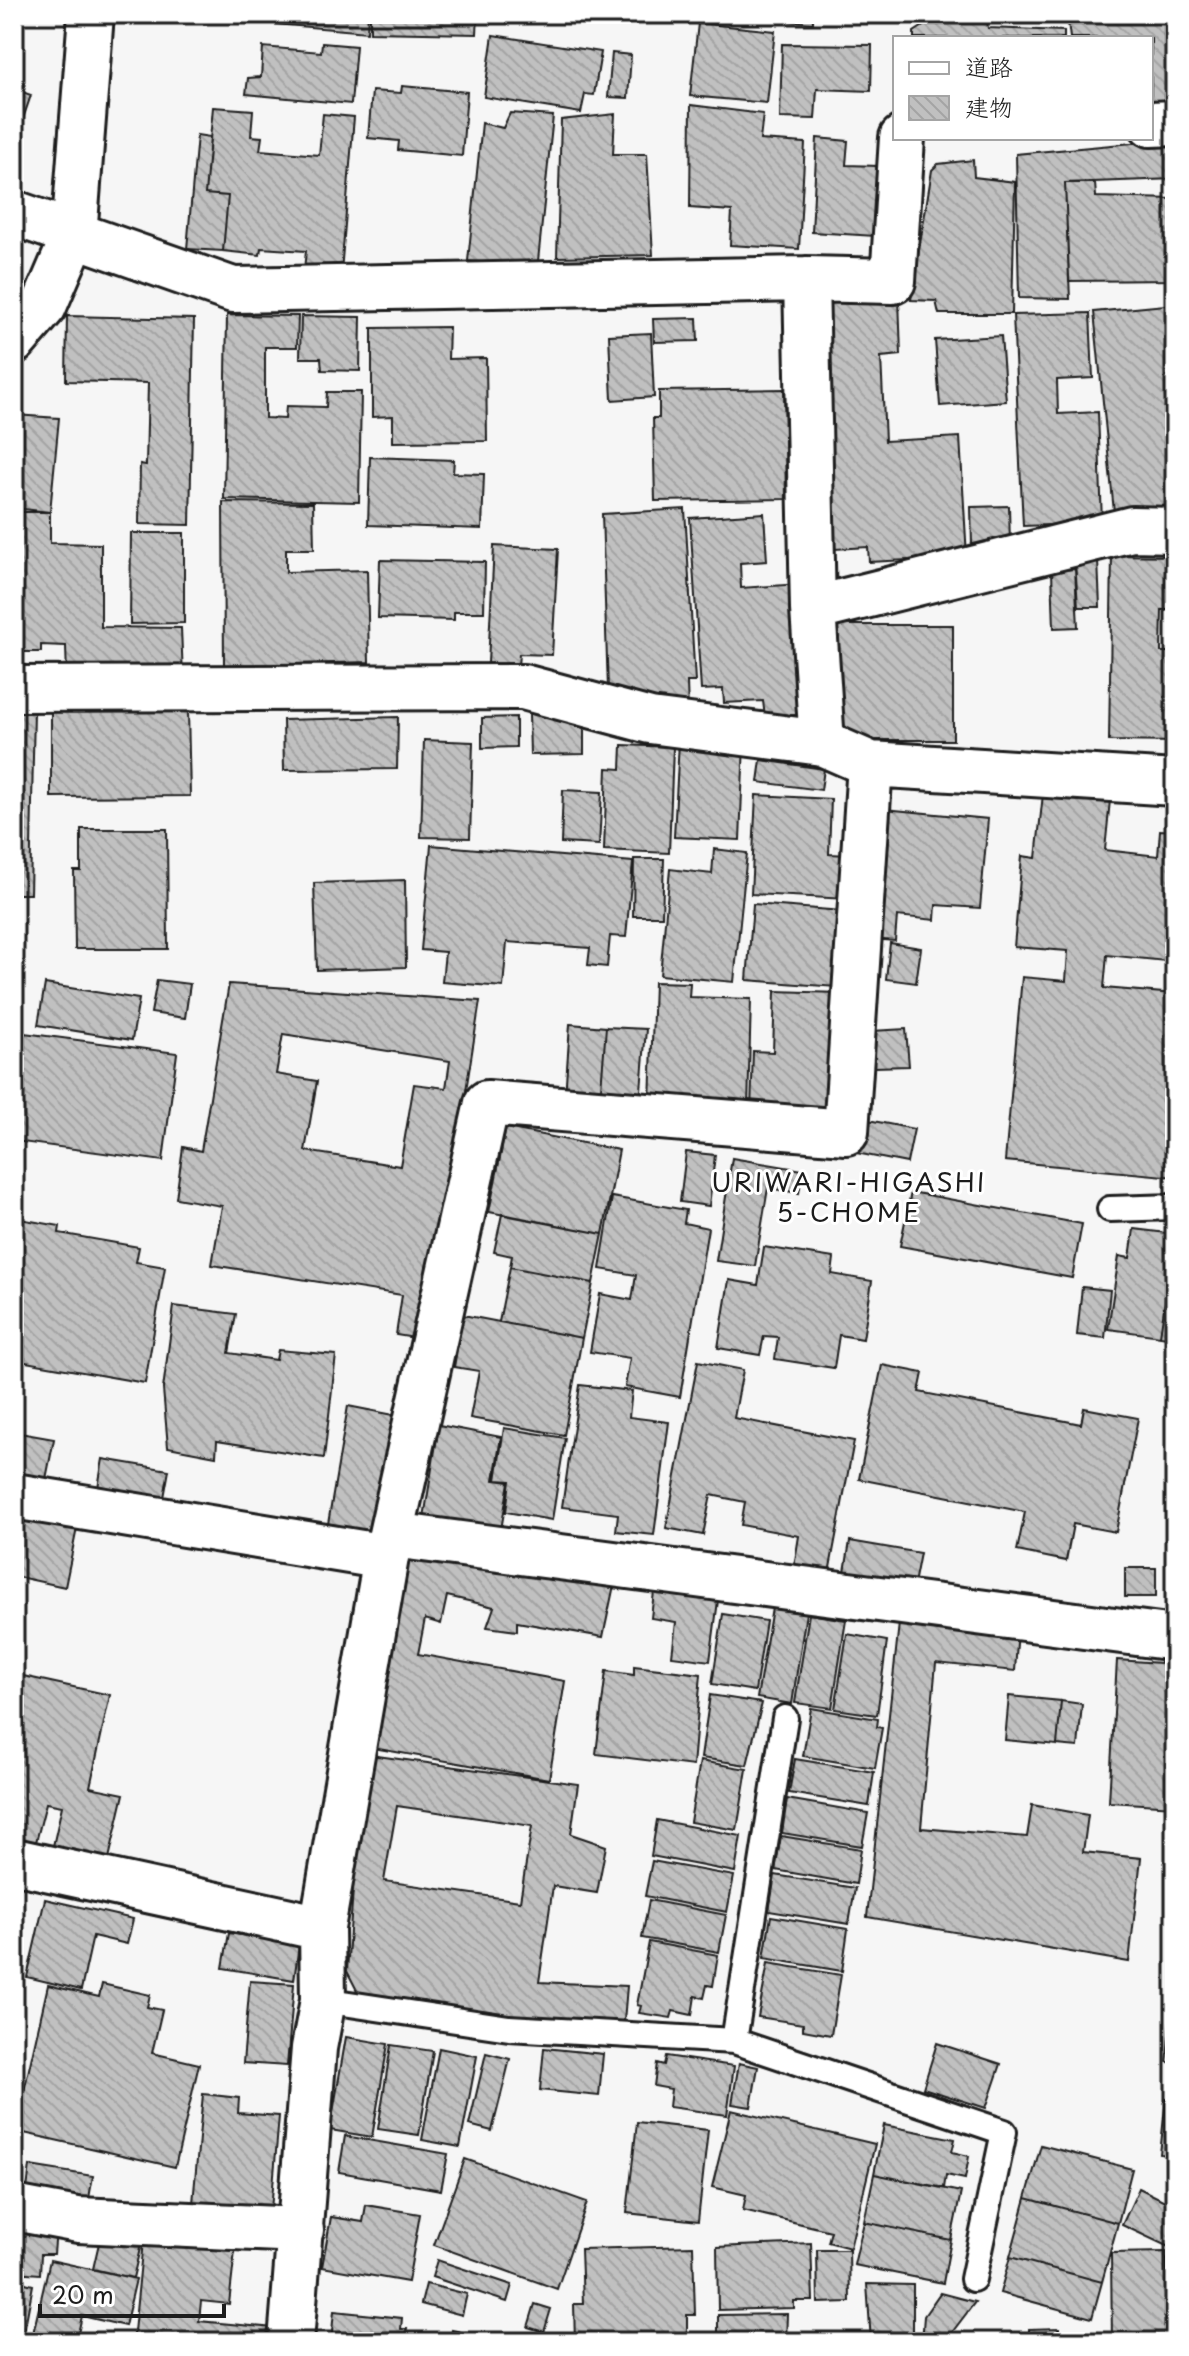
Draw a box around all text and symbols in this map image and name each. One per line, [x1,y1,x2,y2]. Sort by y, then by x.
legend [893,36,1153,140]
text: 道路 [965,48,1013,84]
text: 建物 [965,88,1013,124]
district label: URIWARI-HIGASHI 5-CHOME [711,1162,987,1231]
scale bar [40,2268,224,2318]
text: 20 m [52,2276,114,2312]

